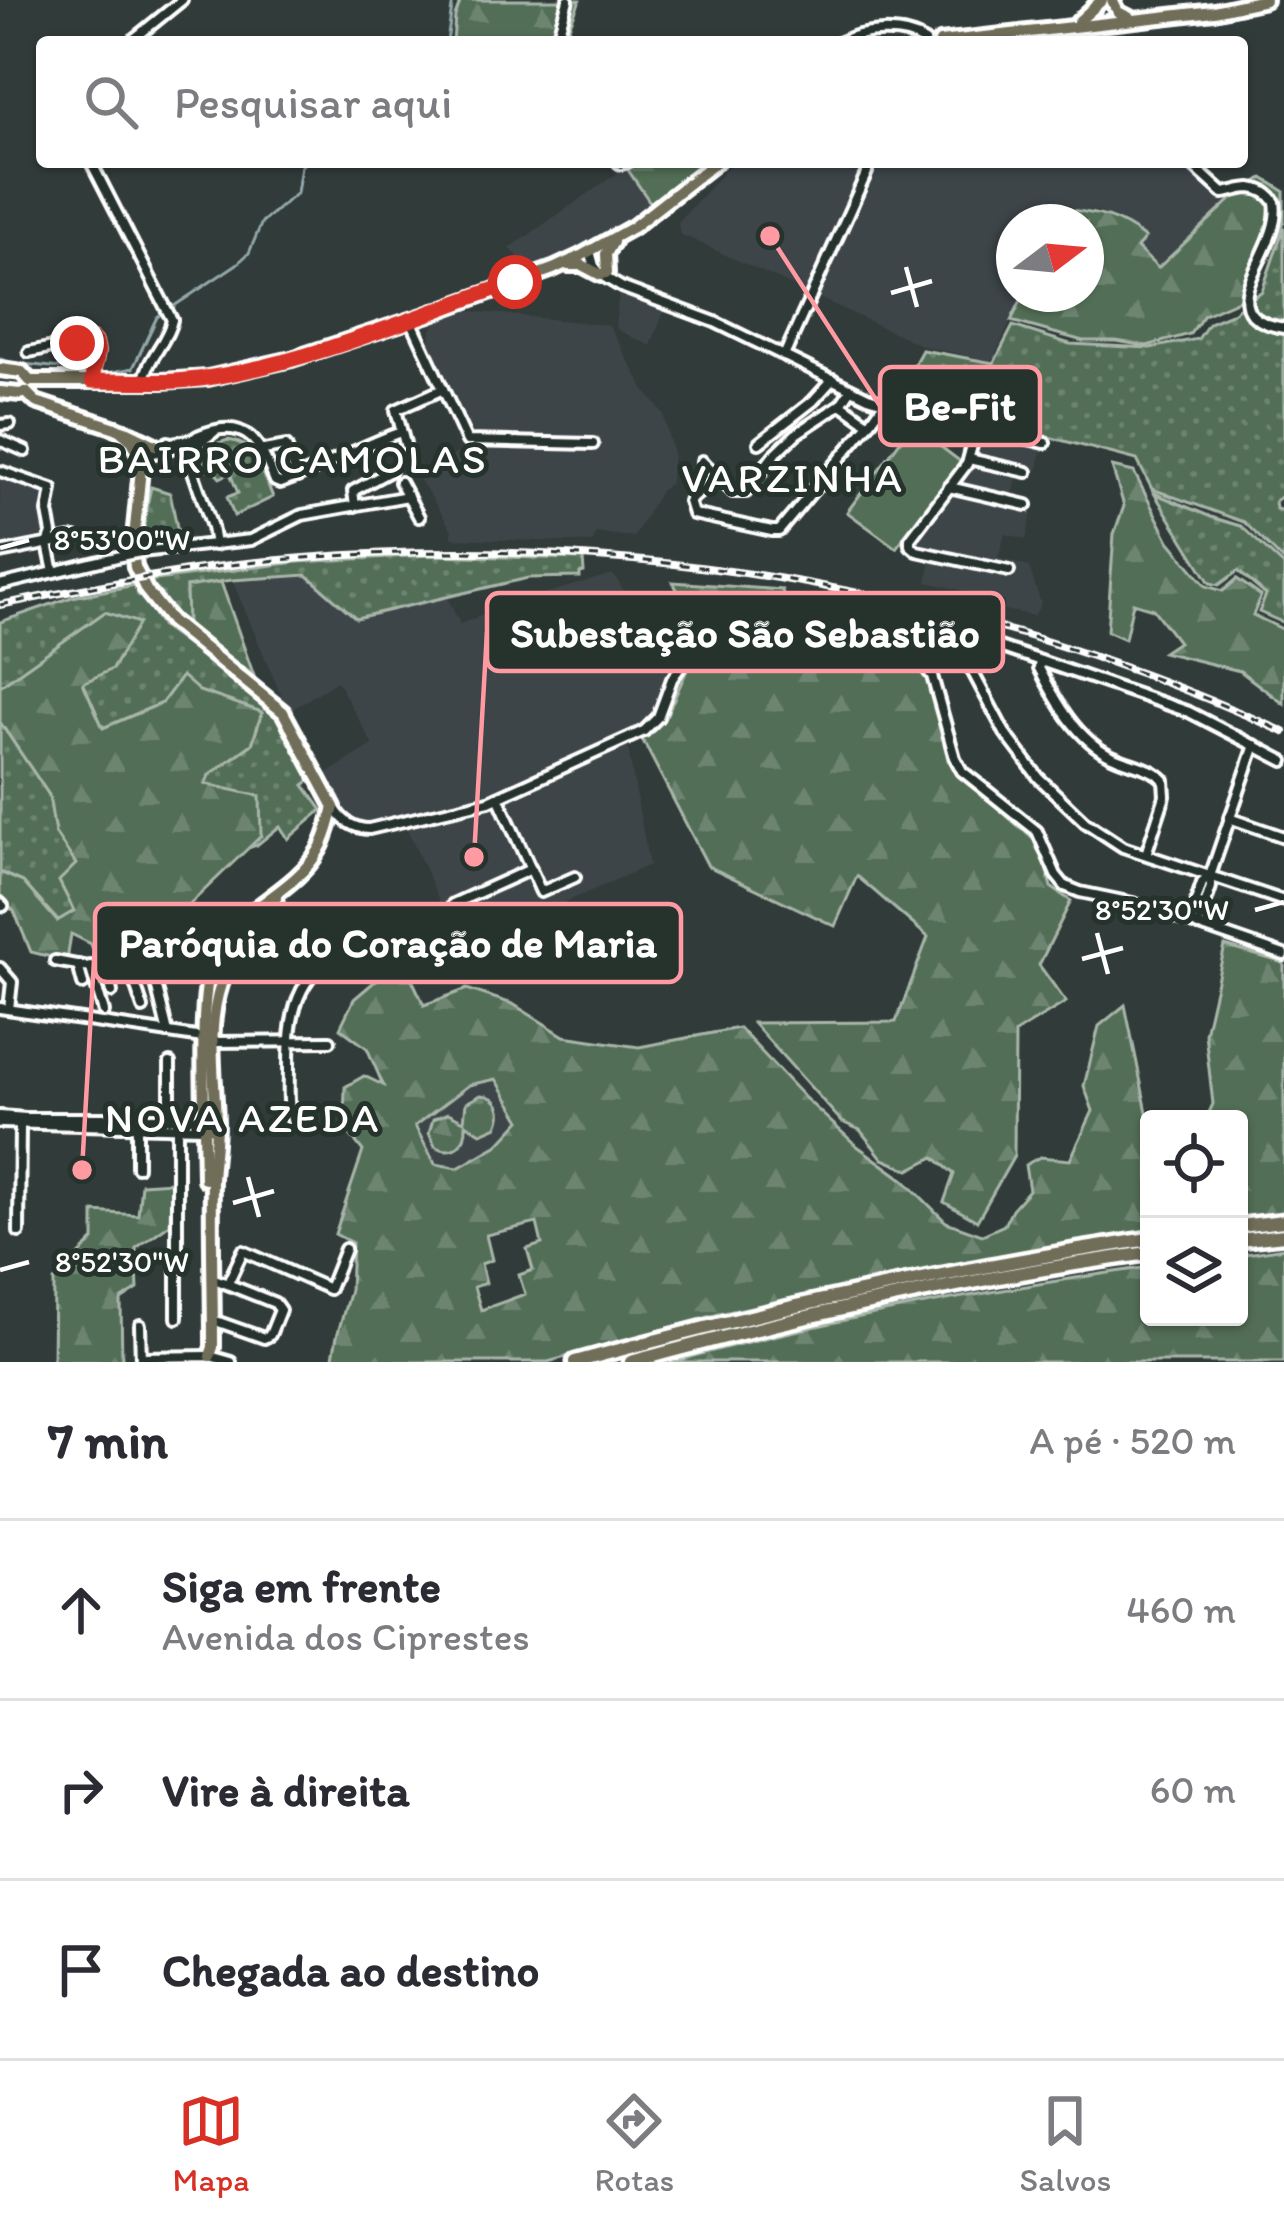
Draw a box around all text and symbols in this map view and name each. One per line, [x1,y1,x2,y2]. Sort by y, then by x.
search box [36,36,1248,168]
icon: search [78,69,144,135]
text: Pesquisar aqui [174,75,452,129]
north arrow [996,204,1104,312]
route start [488,255,542,309]
route end [50,316,104,370]
callout: Be-Fit [880,367,1040,445]
text: Be-Fit [904,380,1016,431]
district label: BAIRRO CAMOLAS [97,433,489,484]
district label: VARZINHA [681,452,905,503]
text: 8°53'00"W [54,521,190,558]
callout: Subestação São Sebastião [487,593,1003,671]
text: Subestação São Sebastião [510,607,980,658]
text: 8°52'30"W [1095,891,1229,928]
callout: Paróquia do Coração de Maria [95,904,681,982]
text: Paróquia do Coração de Maria [119,917,657,968]
district label: NOVA AZEDA [105,1092,381,1143]
map controls [1140,1110,1248,1326]
button: locate [1140,1110,1248,1218]
button: layers [1140,1218,1248,1326]
text: 8°52'30"W [55,1243,189,1280]
text: 7 min [48,1410,168,1471]
text: A pé · 520 m [1030,1417,1236,1464]
text: Siga em frente [162,1559,441,1613]
icon: ahead [48,1577,114,1643]
text: 460 m [1126,1586,1236,1633]
text: Avenida dos Ciprestes [162,1613,530,1660]
icon: right [48,1757,114,1823]
text: Vire à direita [162,1763,410,1817]
text: 60 m [1150,1766,1236,1813]
icon: arrive [48,1937,114,2003]
text: Chegada ao destino [162,1943,539,1997]
tab: Mapa [173,2088,249,2199]
tab: Rotas [595,2088,674,2199]
tab: Salvos [1019,2088,1111,2199]

